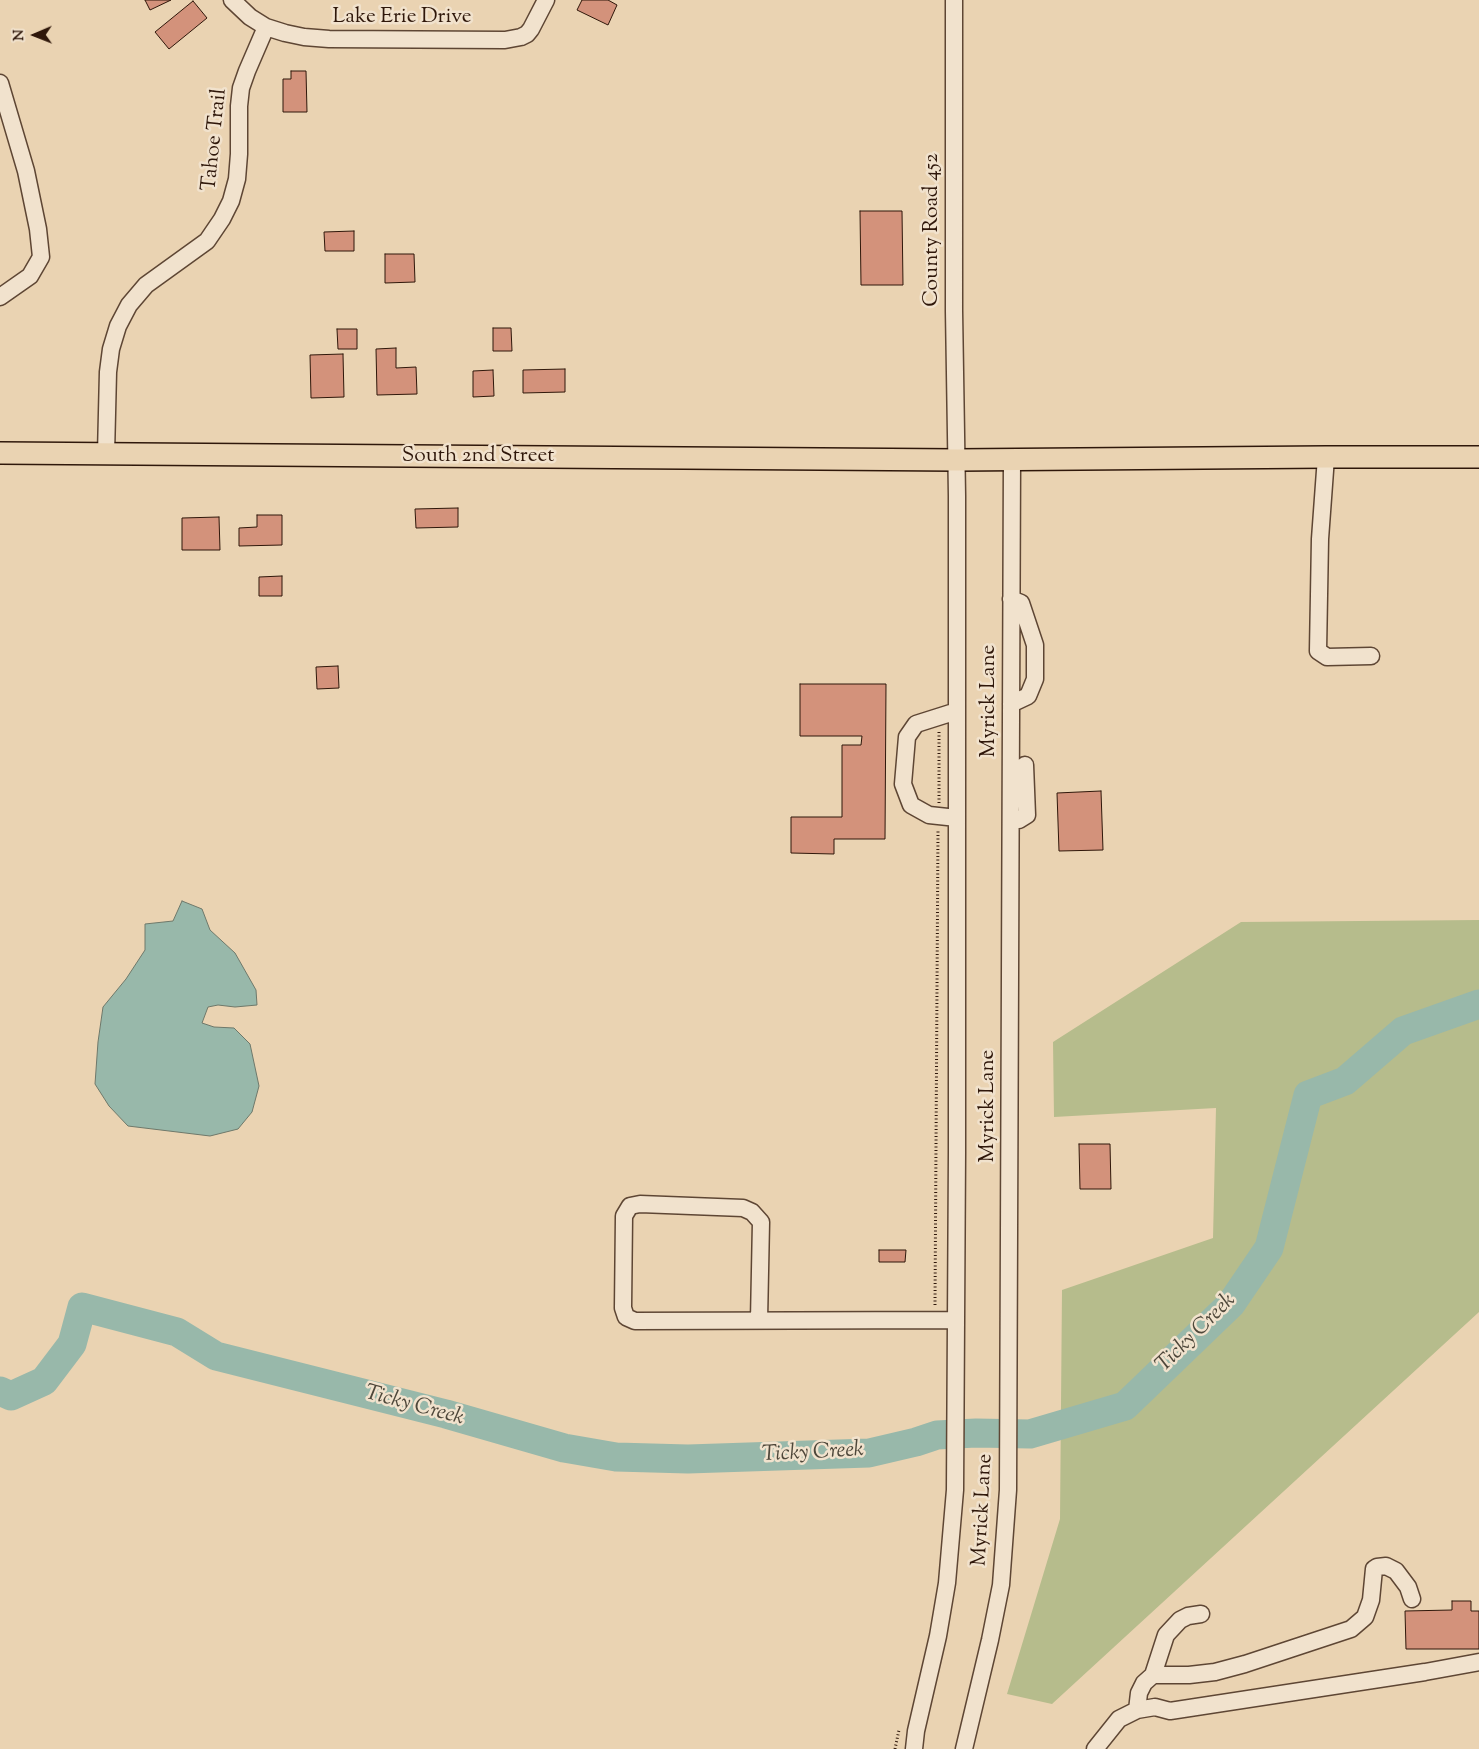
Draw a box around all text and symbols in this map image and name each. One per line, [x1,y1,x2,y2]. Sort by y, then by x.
street label: Lake Erie Drive [333,5,471,31]
north arrow [10,10,60,60]
text: N [10,29,30,41]
street label: Tahoe Trail [198,88,234,192]
street label: County Road 452 [920,153,946,307]
street label: South 2nd Street [402,444,554,470]
street label: Myrick Lane [977,645,1003,757]
street label: Myrick Lane [976,1050,1002,1162]
water label: Ticky Creek [1152,1289,1242,1379]
water label: Ticky Creek [361,1381,467,1433]
water label: Ticky Creek [761,1438,865,1470]
street label: Myrick Lane [968,1453,1000,1567]

